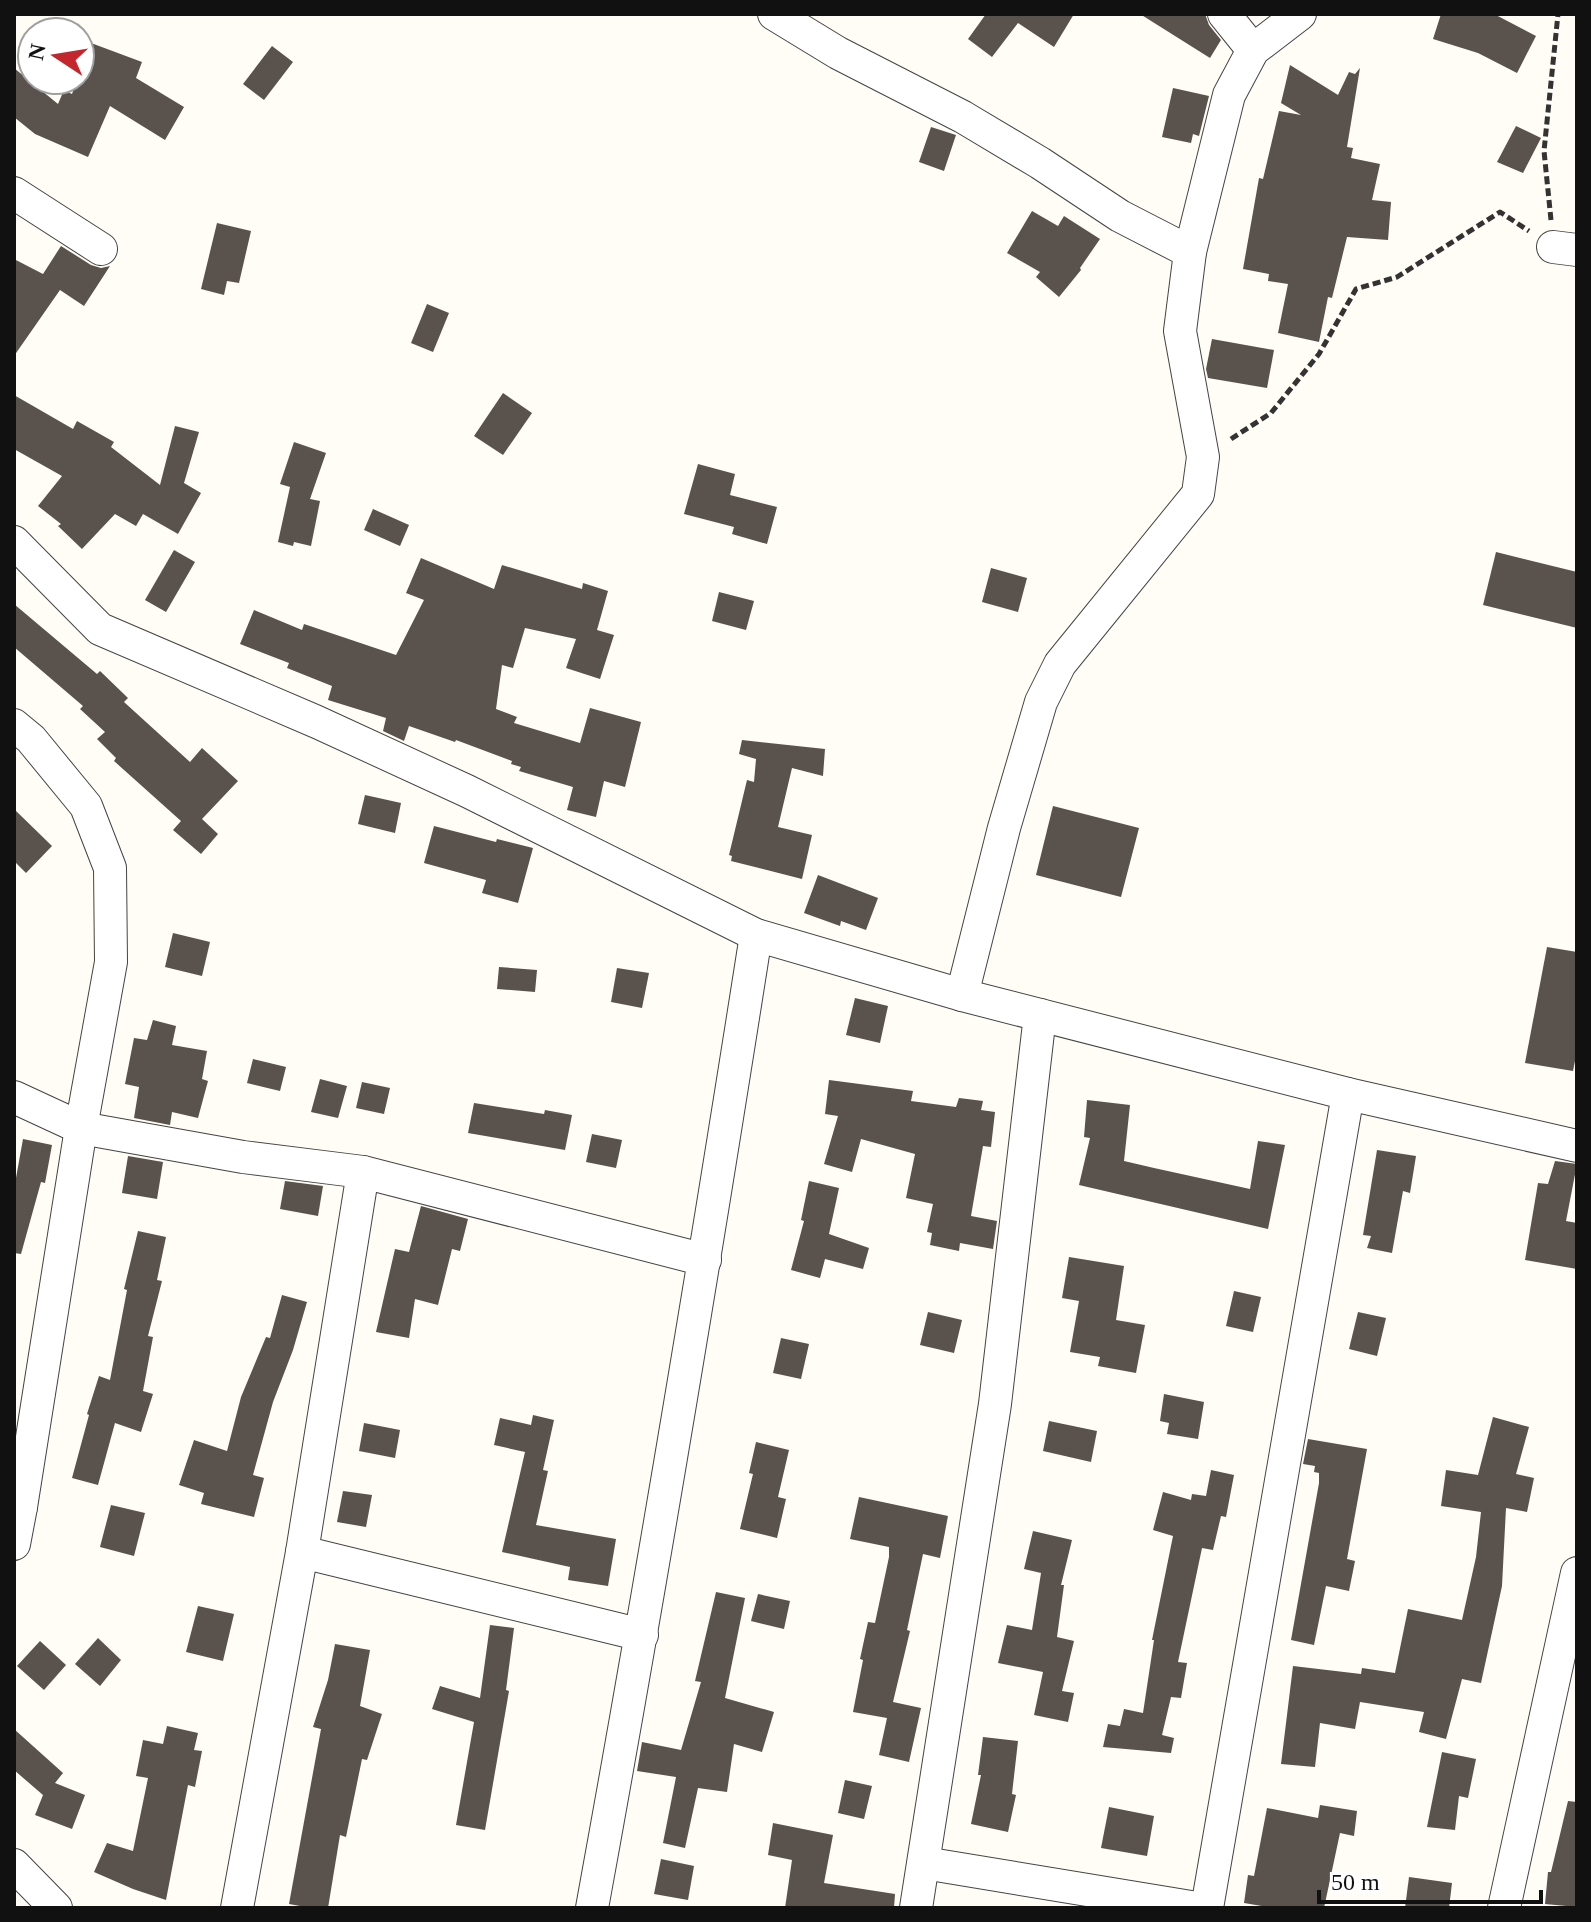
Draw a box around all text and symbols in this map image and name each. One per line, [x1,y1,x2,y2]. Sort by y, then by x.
north arrow [16,16,96,96]
text: N [23,41,51,62]
scale bar [1319,1854,1541,1904]
text: 50 m [1331,1869,1380,1895]

